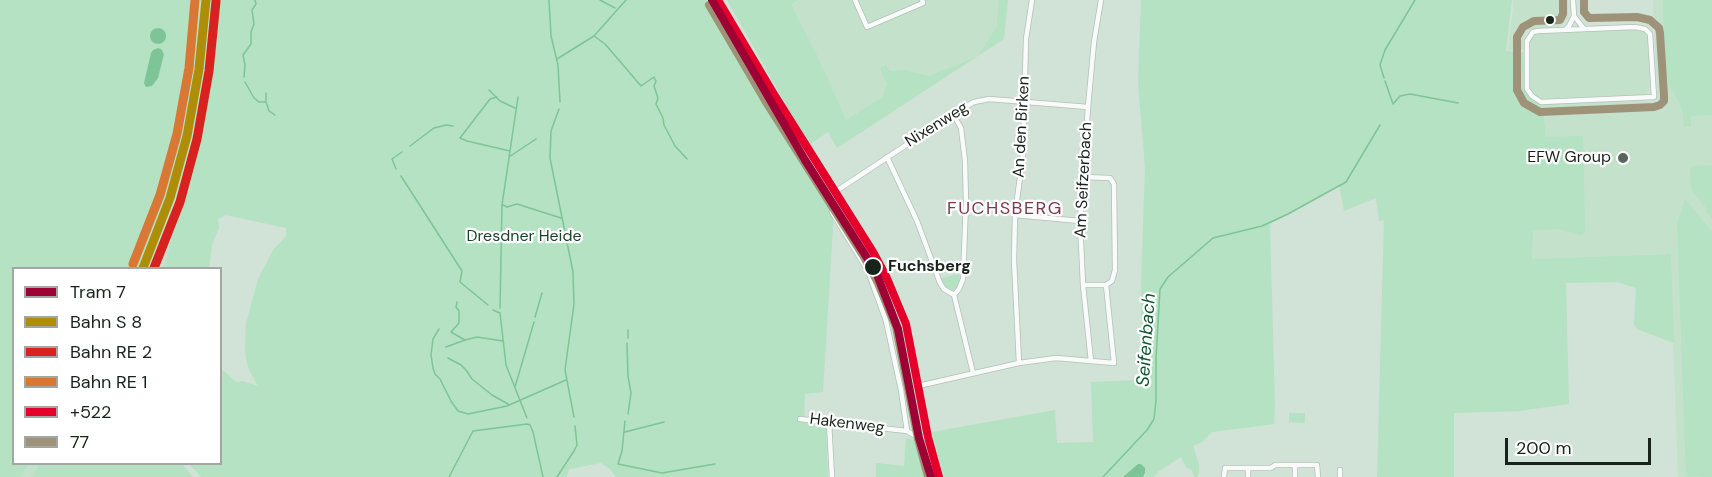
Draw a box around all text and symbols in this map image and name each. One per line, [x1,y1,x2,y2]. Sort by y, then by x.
unlabelled marker [1544,14,1556,26]
street label: An den Birken [1010,76,1034,178]
street label: Nixenweg [902,98,972,152]
street label: Am Seifzerbach [1071,121,1097,239]
place label: EFW Group [1527,148,1611,168]
marker: EFW Group [1616,151,1630,165]
district label: FUCHSBERG [947,198,1063,220]
park label: Dresdner Heide [466,227,582,247]
marker: Fuchsberg [863,257,883,277]
place label: Fuchsberg [888,257,971,277]
legend [12,267,222,465]
text: Tram 7 [70,280,126,304]
water label: Seifenbach [1133,293,1161,387]
text: Bahn S 8 [70,310,142,334]
text: Bahn RE 2 [70,340,152,364]
text: Bahn RE 1 [70,370,147,394]
text: +522 [70,400,111,424]
street label: Hakenweg [808,410,886,438]
scale bar [1508,426,1654,464]
text: 77 [70,430,89,454]
text: 200 m [1516,436,1572,460]

